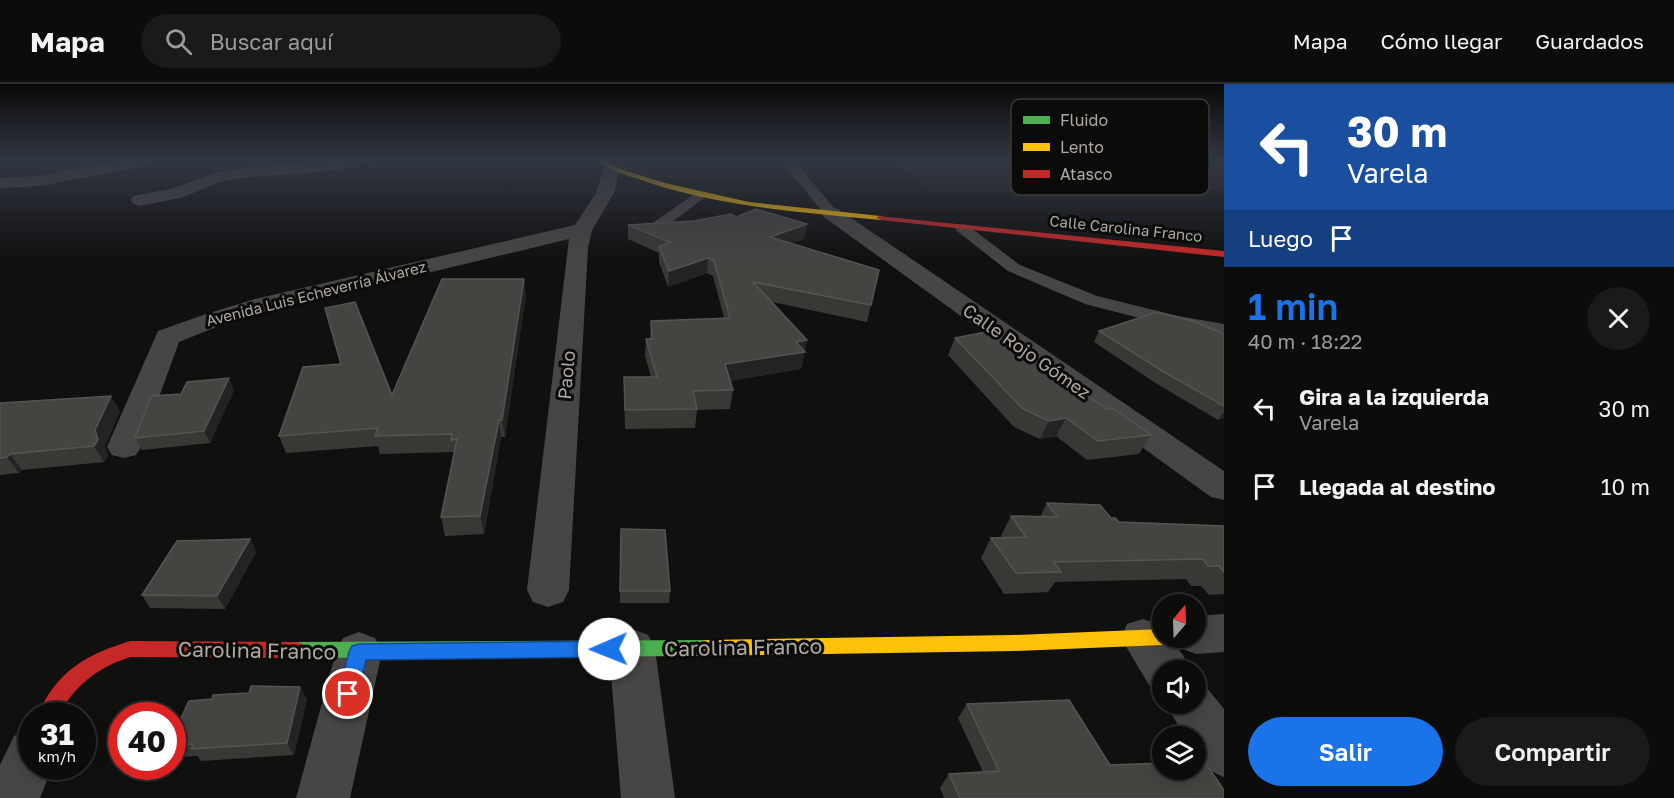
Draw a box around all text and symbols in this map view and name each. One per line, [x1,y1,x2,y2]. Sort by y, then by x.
search box [141,14,561,68]
text: Mapa [30,25,105,58]
icon: search [162,25,195,58]
text: Buscar aquí [210,28,333,55]
text: Mapa [1293,28,1348,54]
text: Cómo llegar [1381,28,1502,54]
text: Guardados [1535,28,1644,54]
legend [1011,99,1209,195]
text: 30 m [1347,106,1447,156]
icon: left [1248,108,1326,186]
text: Fluido [1060,110,1108,130]
text: Lento [1060,137,1104,157]
text: Varela [1347,157,1429,189]
text: Atasco [1060,164,1112,184]
street label: Calle Carolina Franco [1049,211,1203,245]
icon: arrive [1325,222,1358,255]
text: Luego [1248,225,1313,252]
street label: Avenida Luis Echeverría Álvarez [204,257,428,329]
text: 1 min [1248,285,1338,328]
button: close [1587,287,1650,350]
street label: Calle Rojo Gómez [959,299,1095,403]
text: 40 m · 18:22 [1248,329,1362,353]
street label: Paolo [553,350,579,400]
text: Gira a la izquierda [1299,383,1489,410]
icon: left [1248,392,1281,425]
text: 30 m [1599,395,1650,422]
text: Varela [1299,410,1359,434]
icon: arrive [1248,470,1281,503]
text: Llegada al destino [1299,473,1496,500]
text: 10 m [1601,473,1650,500]
north arrow [1152,594,1206,648]
map controls [1152,594,1206,780]
position arrow [577,617,641,681]
street label: Carolina Franco [664,633,822,661]
street label: Carolina Franco [178,636,336,664]
button: sound [1152,660,1206,714]
pin [322,668,373,719]
icon: arrive [331,677,364,710]
speed limit sign: 40 [108,702,186,780]
text: 31 [40,716,74,752]
button: Salir [1248,717,1443,786]
button: Compartir [1455,717,1650,786]
button: layers [1152,726,1206,780]
text: km/h [38,747,76,765]

